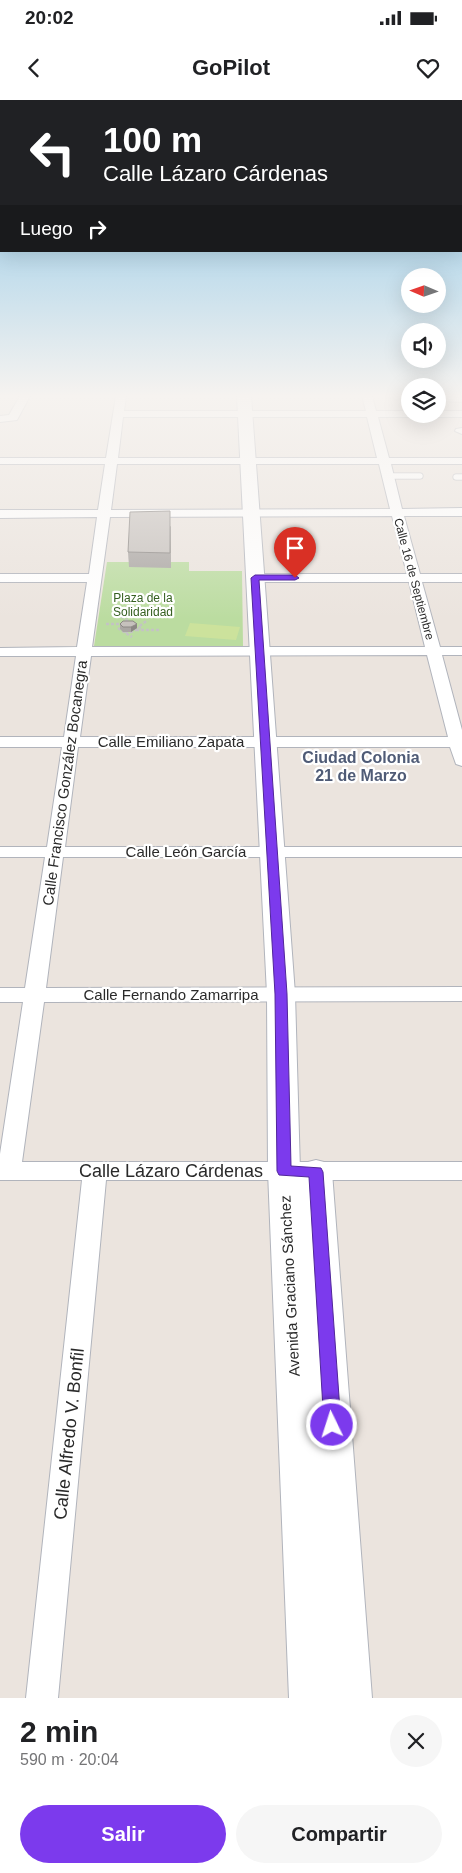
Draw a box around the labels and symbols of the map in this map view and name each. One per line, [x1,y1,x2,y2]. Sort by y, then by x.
north arrow [401,268,446,312]
street label: Calle 16 de Septiembre [391,517,437,642]
pin [274,527,316,578]
park label: Plaza de la Solidaridad [113,591,173,619]
street label: Calle Francisco González Bocanegra [39,658,90,907]
street label: Calle Emiliano Zapata [98,733,245,750]
district label: Ciudad Colonia 21 de Marzo [302,749,420,784]
street label: Calle León García [126,843,247,860]
street label: Calle Fernando Zamarripa [83,986,259,1003]
street label: Calle Lázaro Cárdenas [79,1161,263,1181]
street label: Avenida Graciano Sánchez [276,1195,303,1377]
street label: Calle Alfredo V. Bonfil [50,1347,88,1521]
position arrow [305,1398,357,1450]

